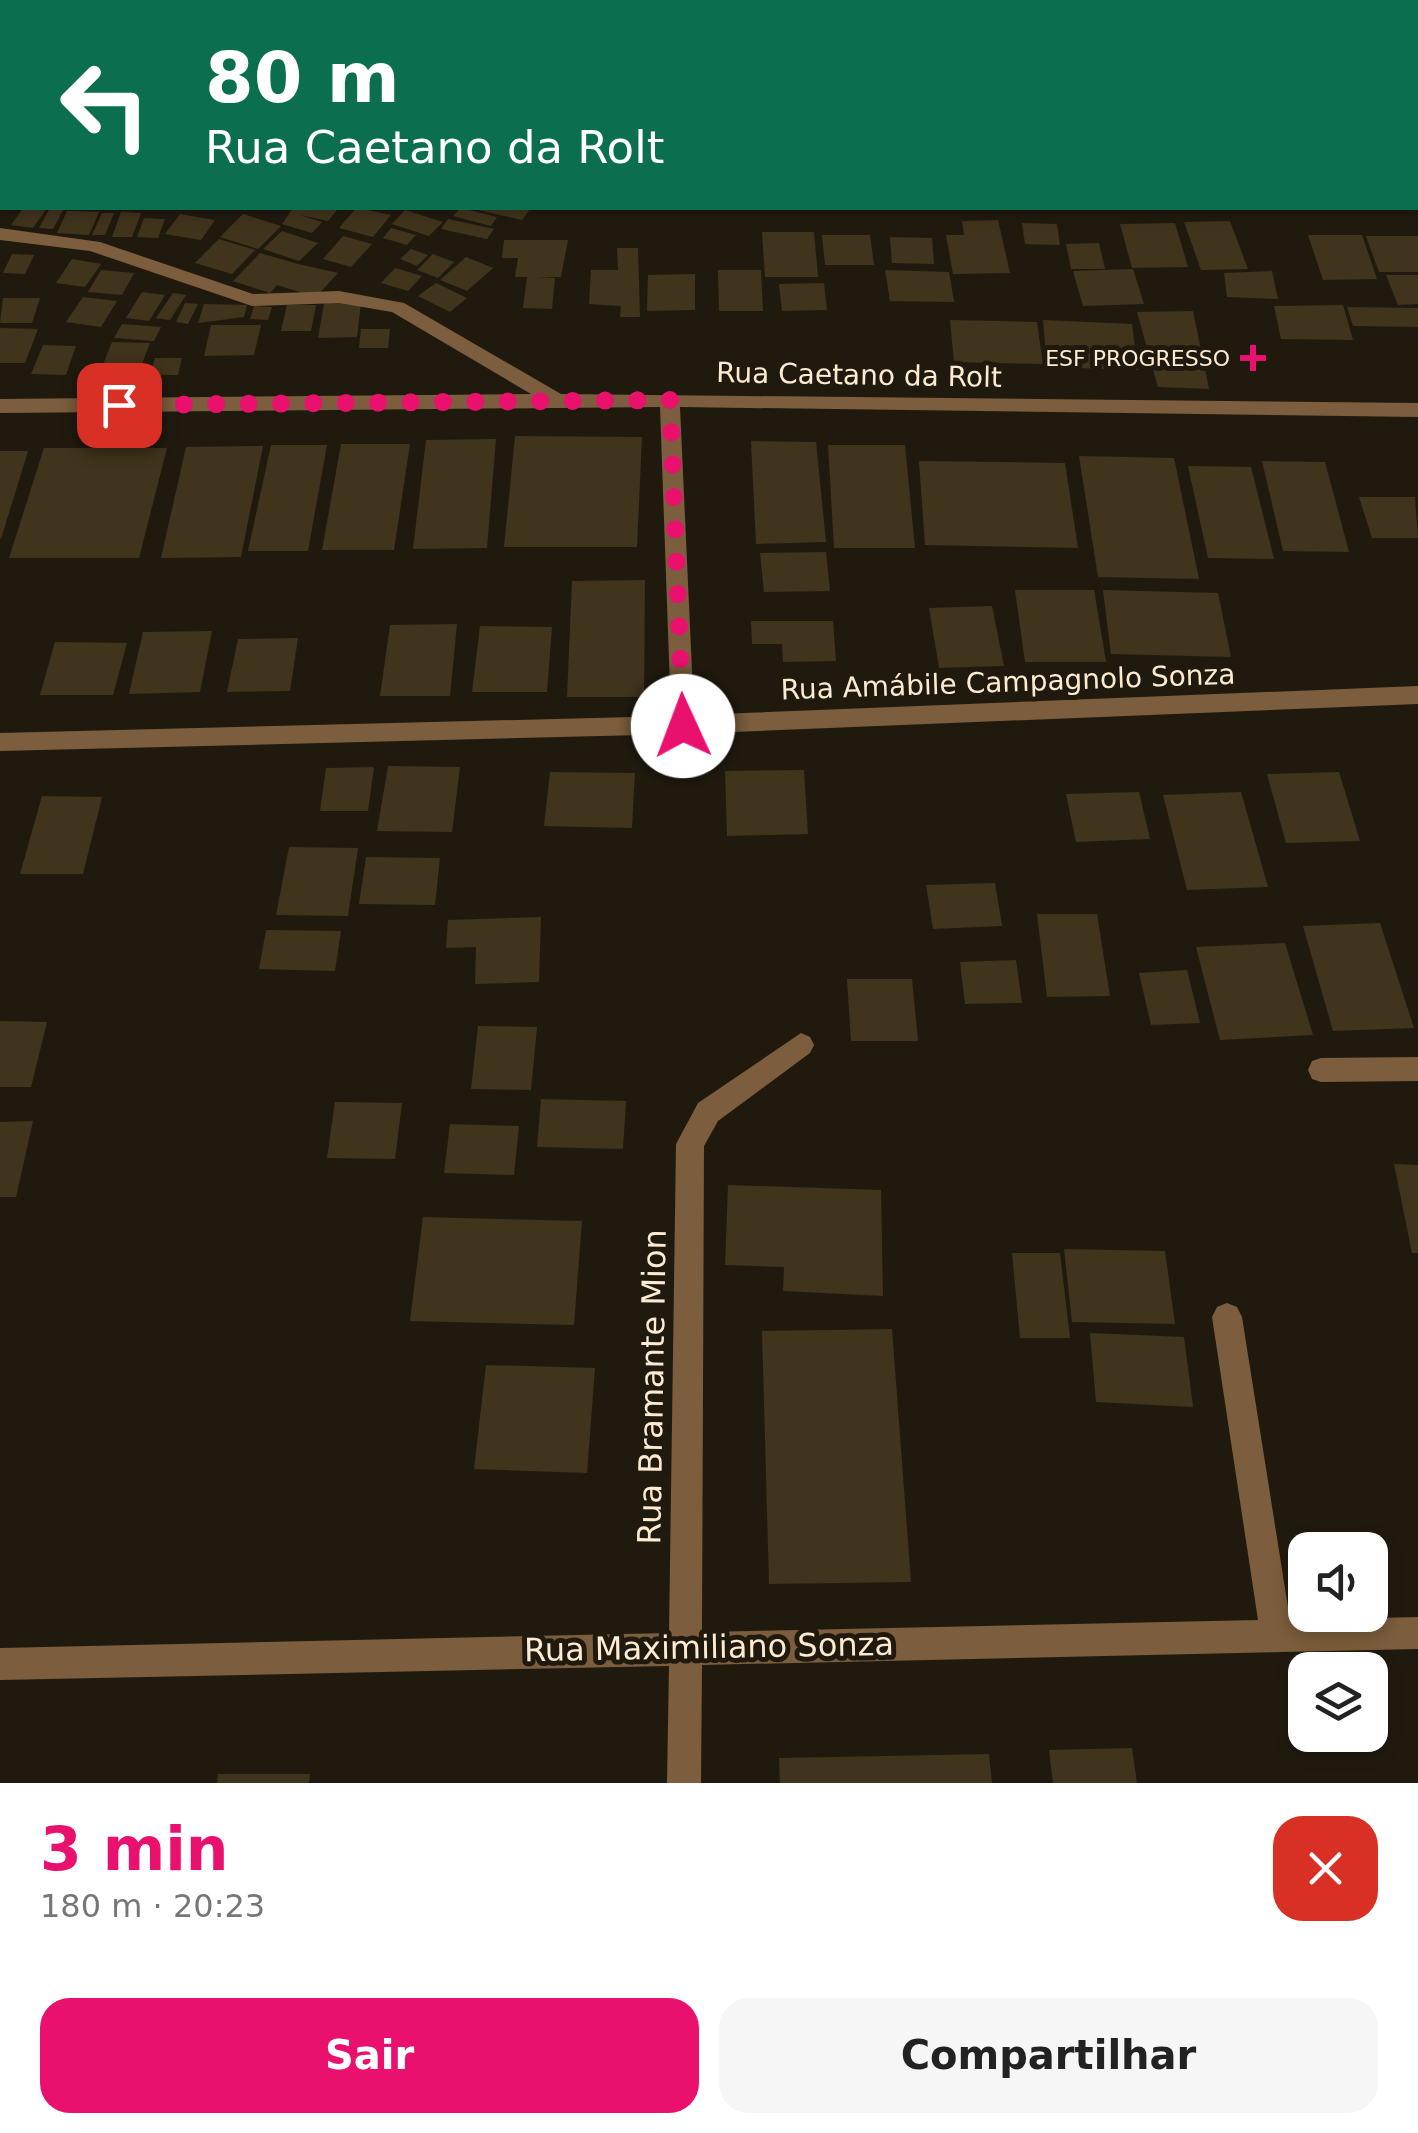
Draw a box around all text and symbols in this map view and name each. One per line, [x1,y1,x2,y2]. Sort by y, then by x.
text: 80 m [205,37,400,119]
icon: left [40,40,170,170]
text: Rua Caetano da Rolt [205,121,664,174]
marker: ESF PROGRESSO [1240,345,1266,371]
place label: ESF PROGRESSO [1045,346,1230,371]
street label: Rua Caetano da Rolt [716,356,1002,394]
pin [77,363,162,448]
icon: arrive [92,378,147,433]
street label: Rua Amábile Campagnolo Sonza [780,658,1236,706]
position arrow [631,674,735,778]
street label: Rua Bramante Mion [630,1229,674,1545]
map controls [1288,1532,1388,1752]
button: sound [1288,1532,1388,1632]
street label: Rua Maximiliano Sonza [524,1625,894,1669]
button: layers [1288,1652,1388,1752]
text: 3 min [40,1814,228,1884]
button: close [1273,1816,1378,1921]
text: 180 m · 20:23 [40,1887,265,1925]
button: Sair [40,1998,699,2113]
button: Compartilhar [719,1998,1378,2113]

